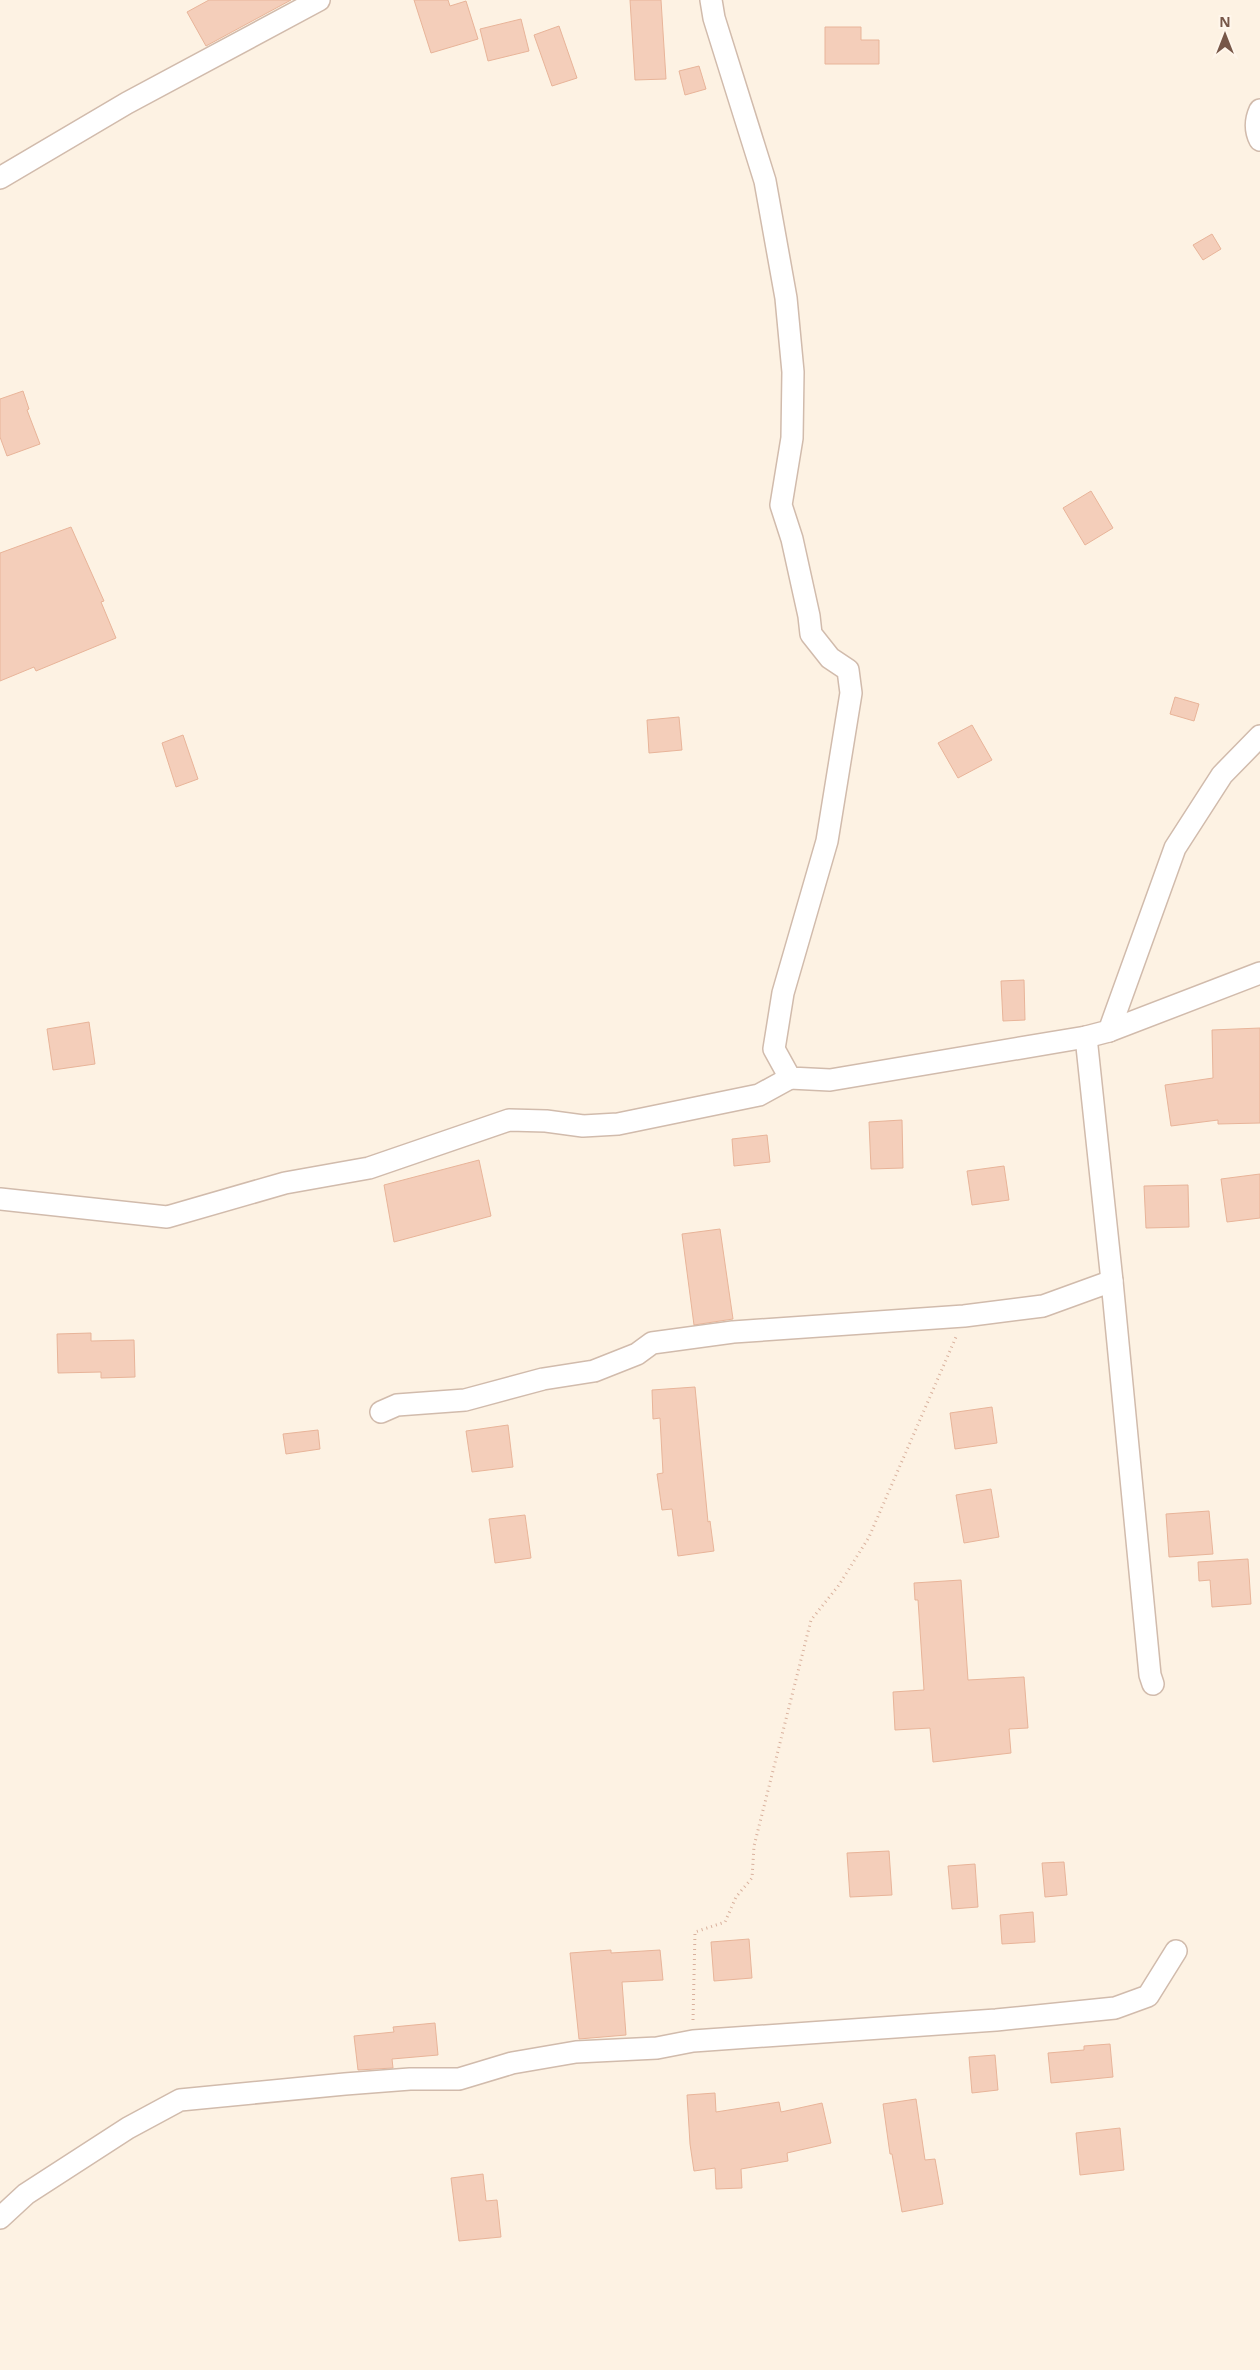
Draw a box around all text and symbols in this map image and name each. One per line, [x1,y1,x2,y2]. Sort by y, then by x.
north arrow [1200,10,1250,60]
text: N [1219,12,1231,31]

